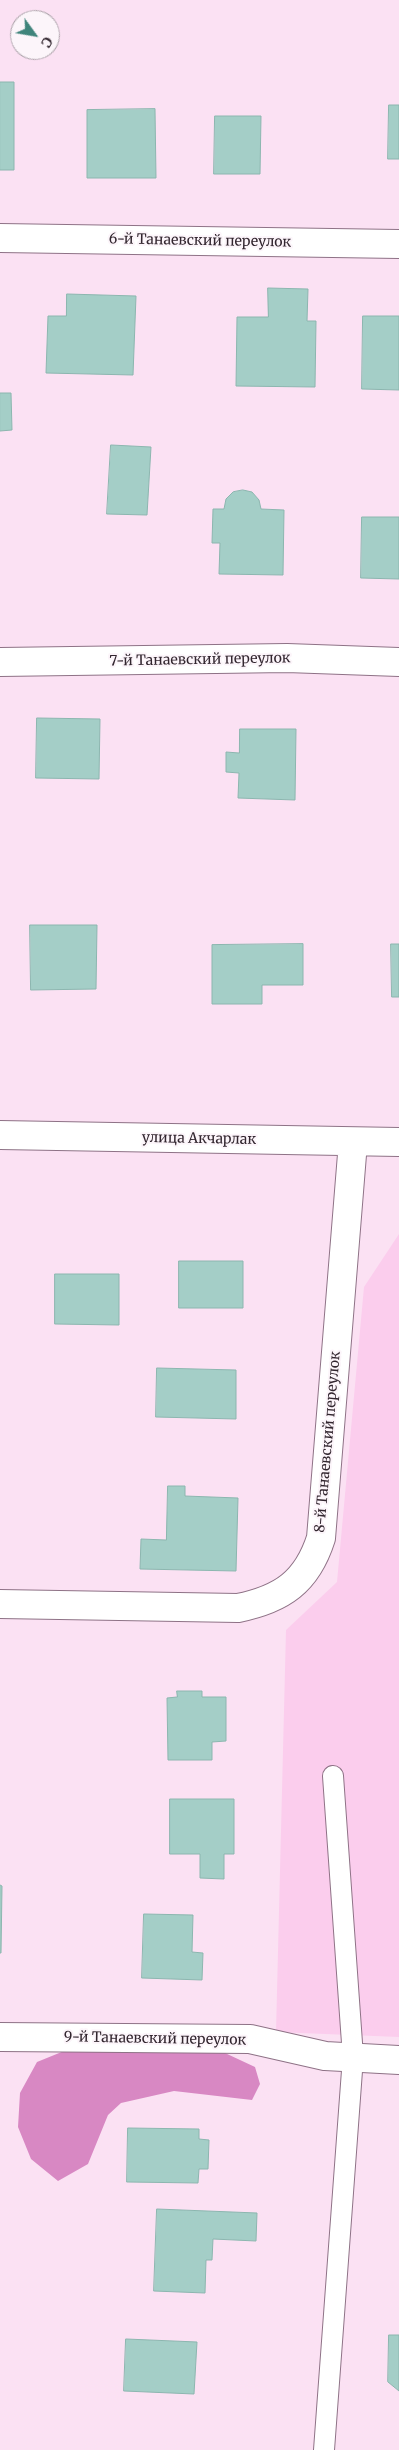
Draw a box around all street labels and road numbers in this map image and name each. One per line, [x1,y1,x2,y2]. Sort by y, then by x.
street label: 6-й Танаевский переулок [109,231,291,251]
street label: 7-й Танаевский переулок [109,650,291,670]
street label: улица Акчарлак [142,1130,256,1148]
street label: 8-й Танаевский переулок [312,1351,344,1533]
street label: 9-й Танаевский переулок [64,2029,246,2049]

